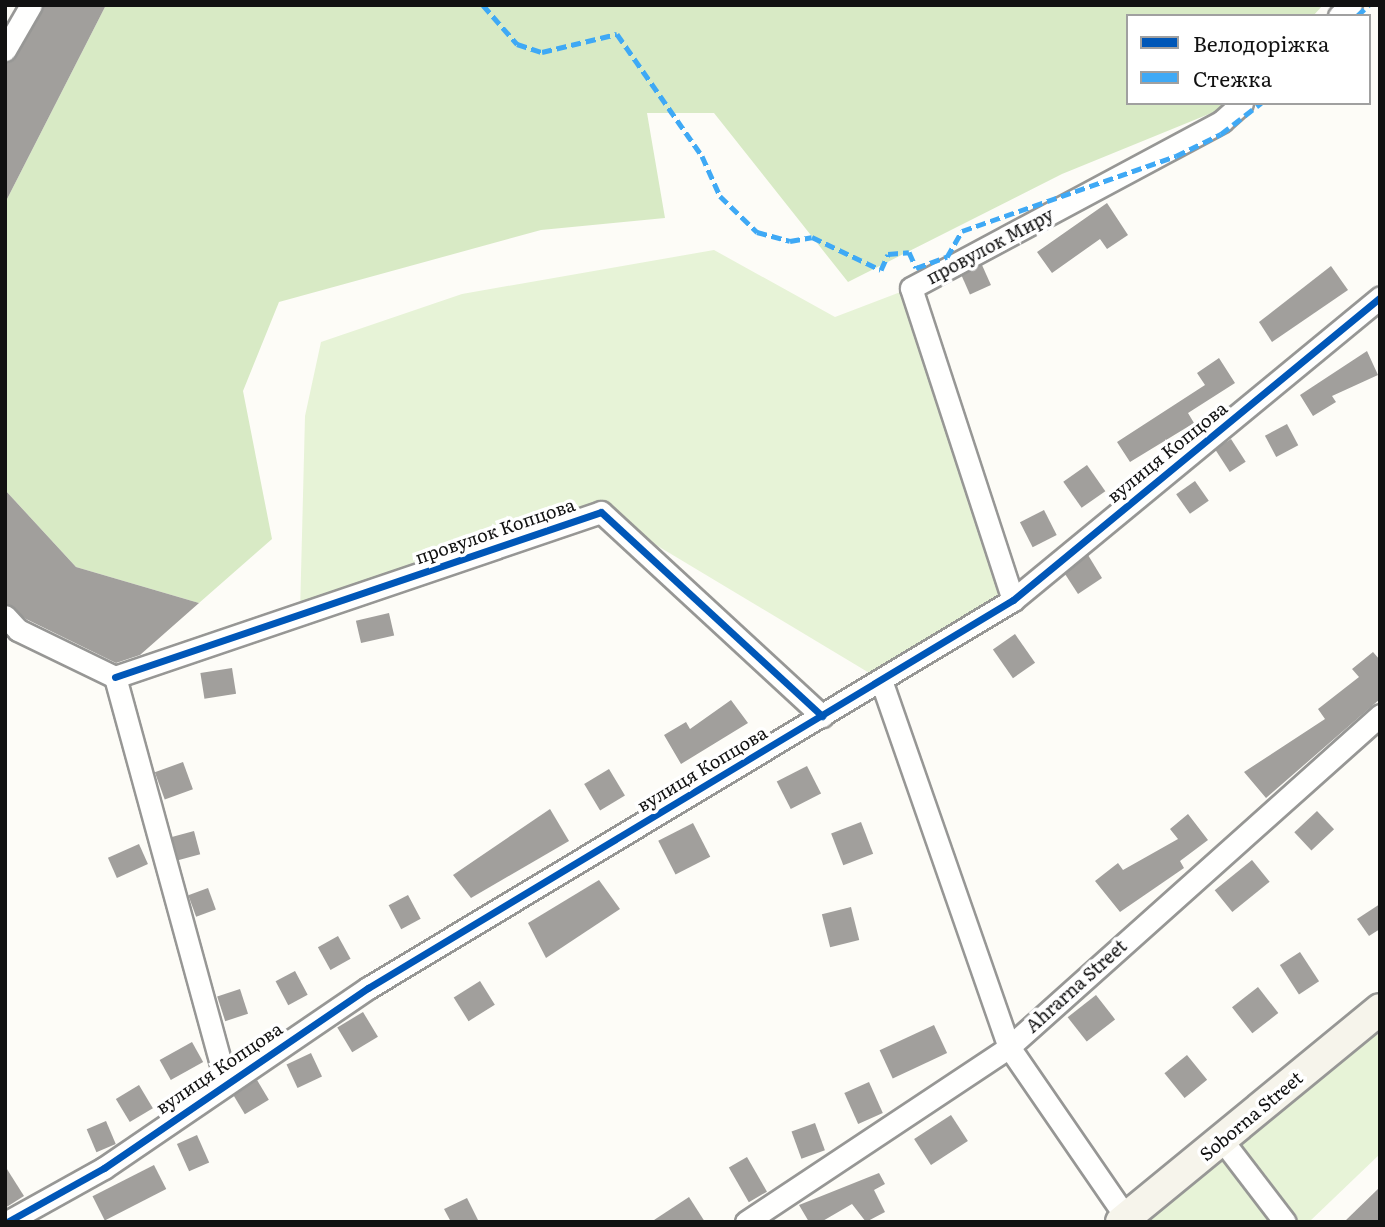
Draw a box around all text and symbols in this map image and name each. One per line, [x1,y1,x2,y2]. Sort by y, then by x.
legend [1126,14,1371,105]
text: Велодоріжка [1193,27,1329,58]
text: Стежка [1193,62,1272,93]
street label: провулок Миру [923,203,1057,289]
street label: вулиця Копцова [1103,397,1231,507]
street label: провулок Копцова [412,493,578,569]
street label: вулиця Копцова [633,722,771,816]
street label: Ahrarna Street [1021,935,1131,1037]
street label: вулиця Копцова [152,1018,286,1118]
street label: Soborna Street [1195,1067,1307,1165]

